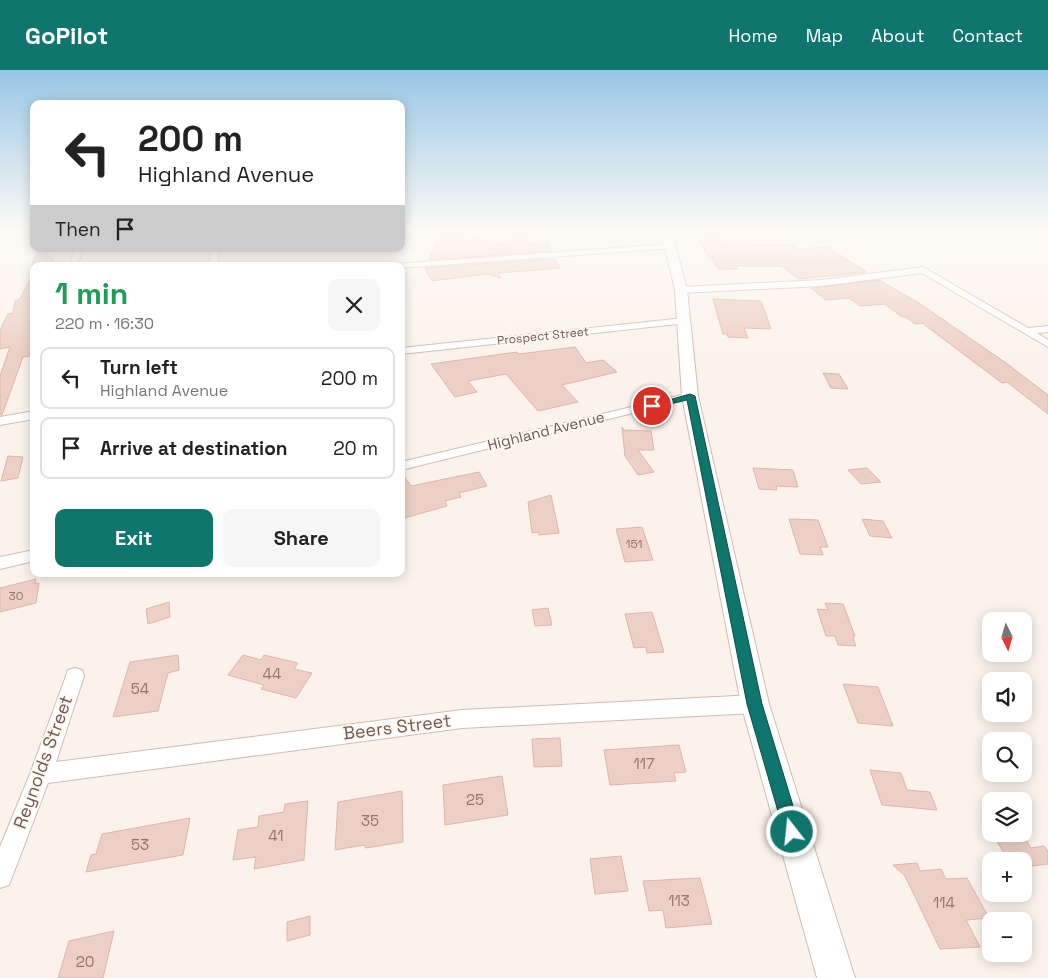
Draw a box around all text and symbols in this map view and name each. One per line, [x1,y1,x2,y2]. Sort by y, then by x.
text: GoPilot [25,20,108,51]
text: Home [729,24,778,47]
text: Map [806,24,843,47]
text: About [871,24,925,47]
text: Contact [953,24,1023,47]
text: 200 m [138,117,243,161]
icon: left [55,120,120,185]
text: Highland Avenue [138,160,314,188]
icon: arrive [111,215,139,243]
text: Then [55,217,101,242]
text: 1 min [55,274,128,313]
button: close [328,279,380,331]
text: 220 m · 16:30 [55,313,154,334]
street label: Prospect Street [496,323,590,349]
text: Turn left [100,355,178,380]
icon: left [57,364,85,392]
text: 200 m [321,366,378,391]
text: Highland Avenue [100,380,228,401]
pin [631,385,673,427]
icon: arrive [638,392,666,420]
street label: Highland Avenue [485,407,607,454]
icon: arrive [57,434,85,462]
text: Arrive at destination [100,436,288,461]
text: 20 m [333,436,378,461]
button: Exit [55,509,213,567]
button: Share [223,509,380,567]
house number: 151 [625,536,643,552]
house number: 30 [9,588,23,604]
north arrow [982,612,1032,662]
map controls [982,612,1032,962]
house number: 44 [263,664,281,683]
button: sound [982,672,1032,722]
house number: 54 [131,679,149,698]
street label: Reynolds Street [8,692,77,832]
street label: Beers Street [341,708,452,745]
button: search [982,732,1032,782]
house number: 117 [633,754,655,773]
house number: 25 [466,790,484,809]
button: layers [982,792,1032,842]
position arrow [765,805,817,857]
house number: 35 [361,811,379,830]
house number: 41 [268,826,284,845]
house number: 53 [131,835,149,854]
button: + [982,852,1032,902]
house number: 113 [668,891,690,910]
house number: 114 [933,893,955,912]
button: − [982,912,1032,962]
house number: 20 [76,952,94,971]

